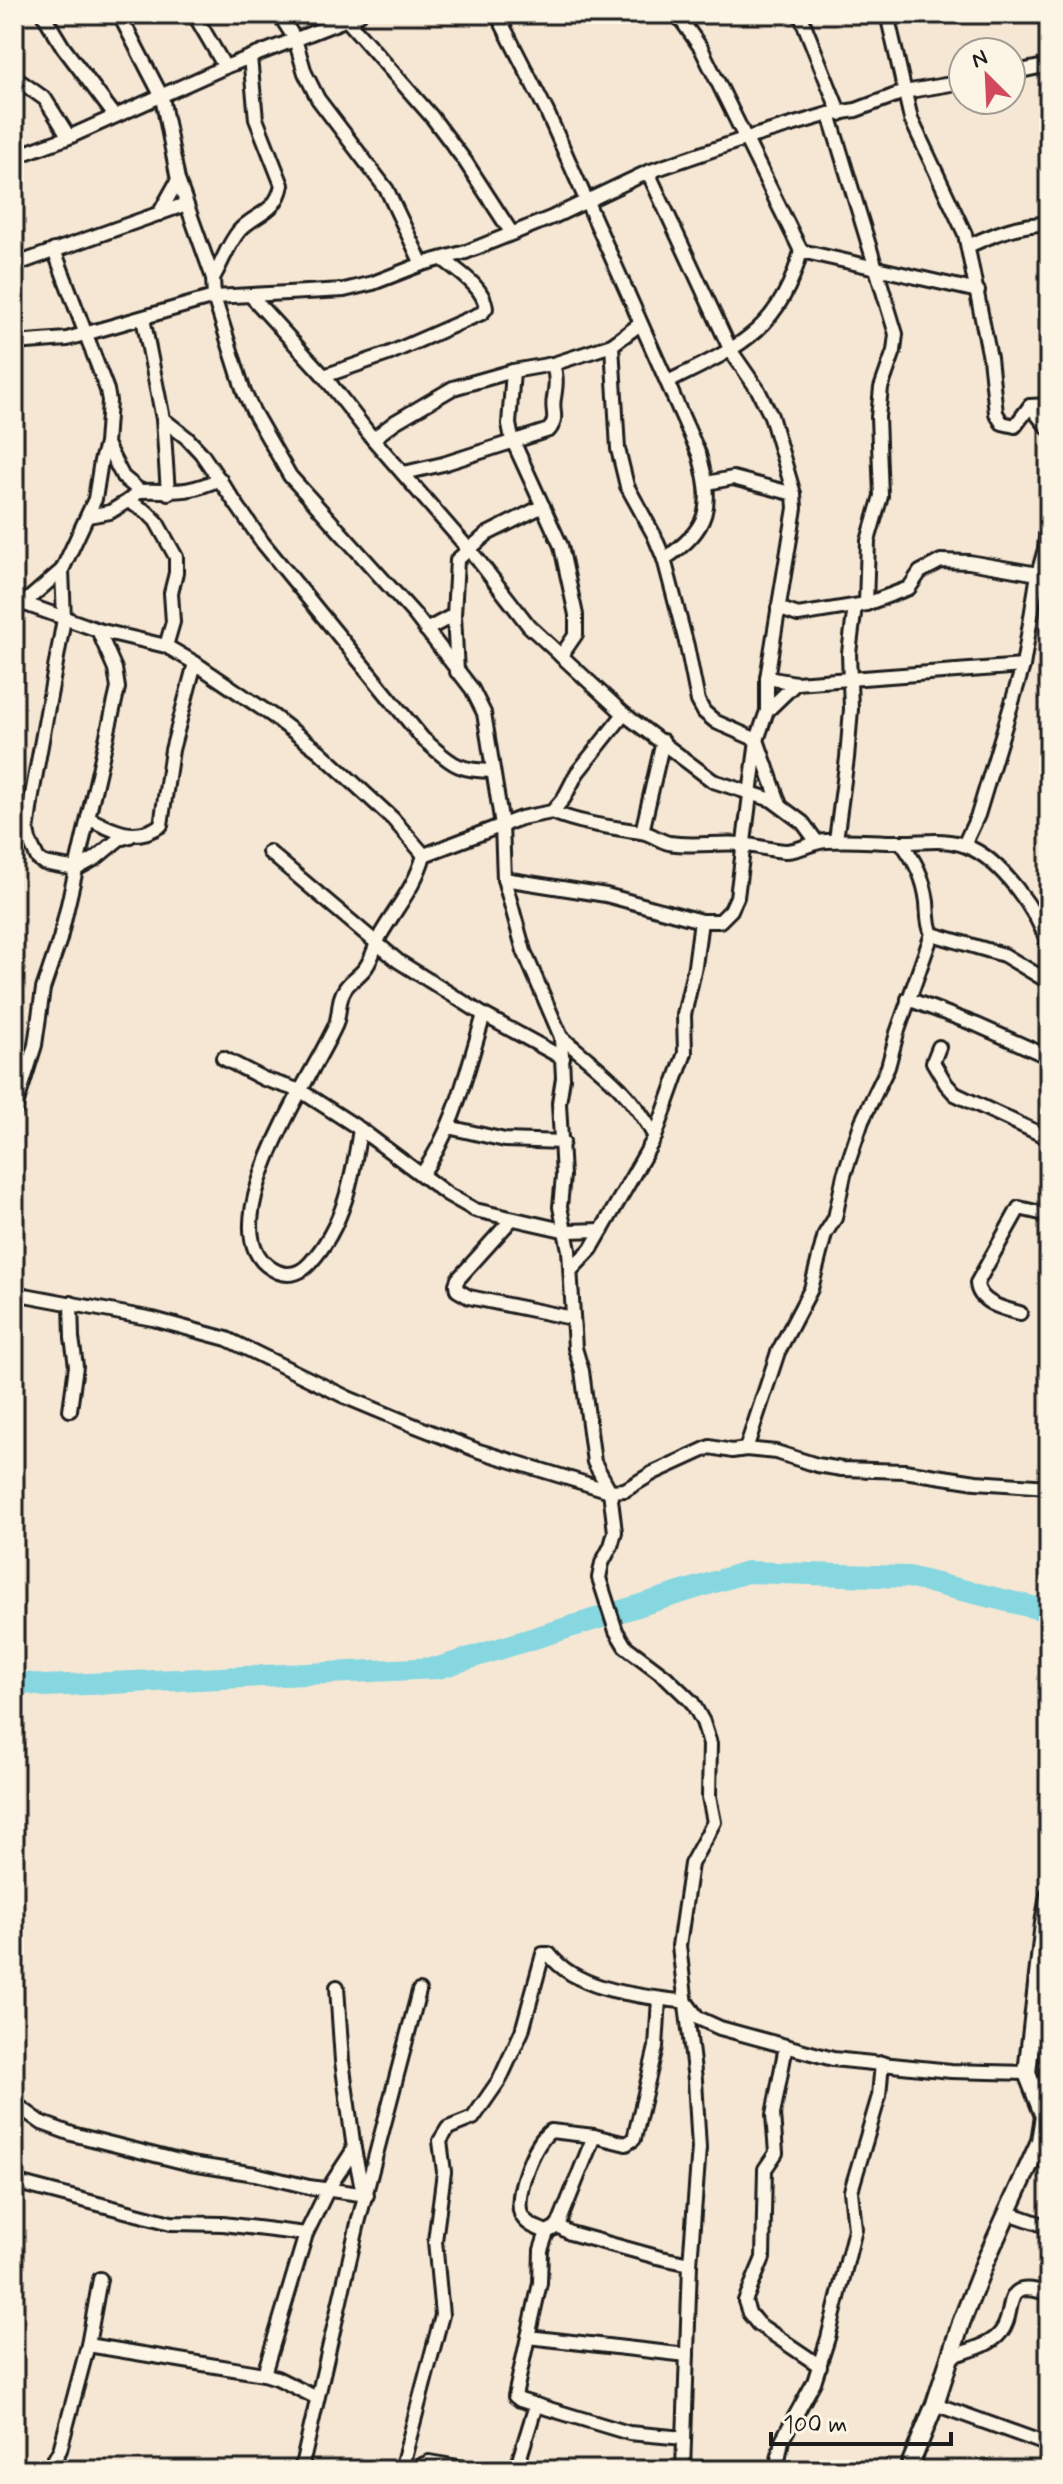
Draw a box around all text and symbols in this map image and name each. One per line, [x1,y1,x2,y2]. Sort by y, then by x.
north arrow [947,36,1027,116]
text: N [967,44,992,75]
scale bar [771,2396,951,2446]
text: 100 m [783,2410,847,2441]

